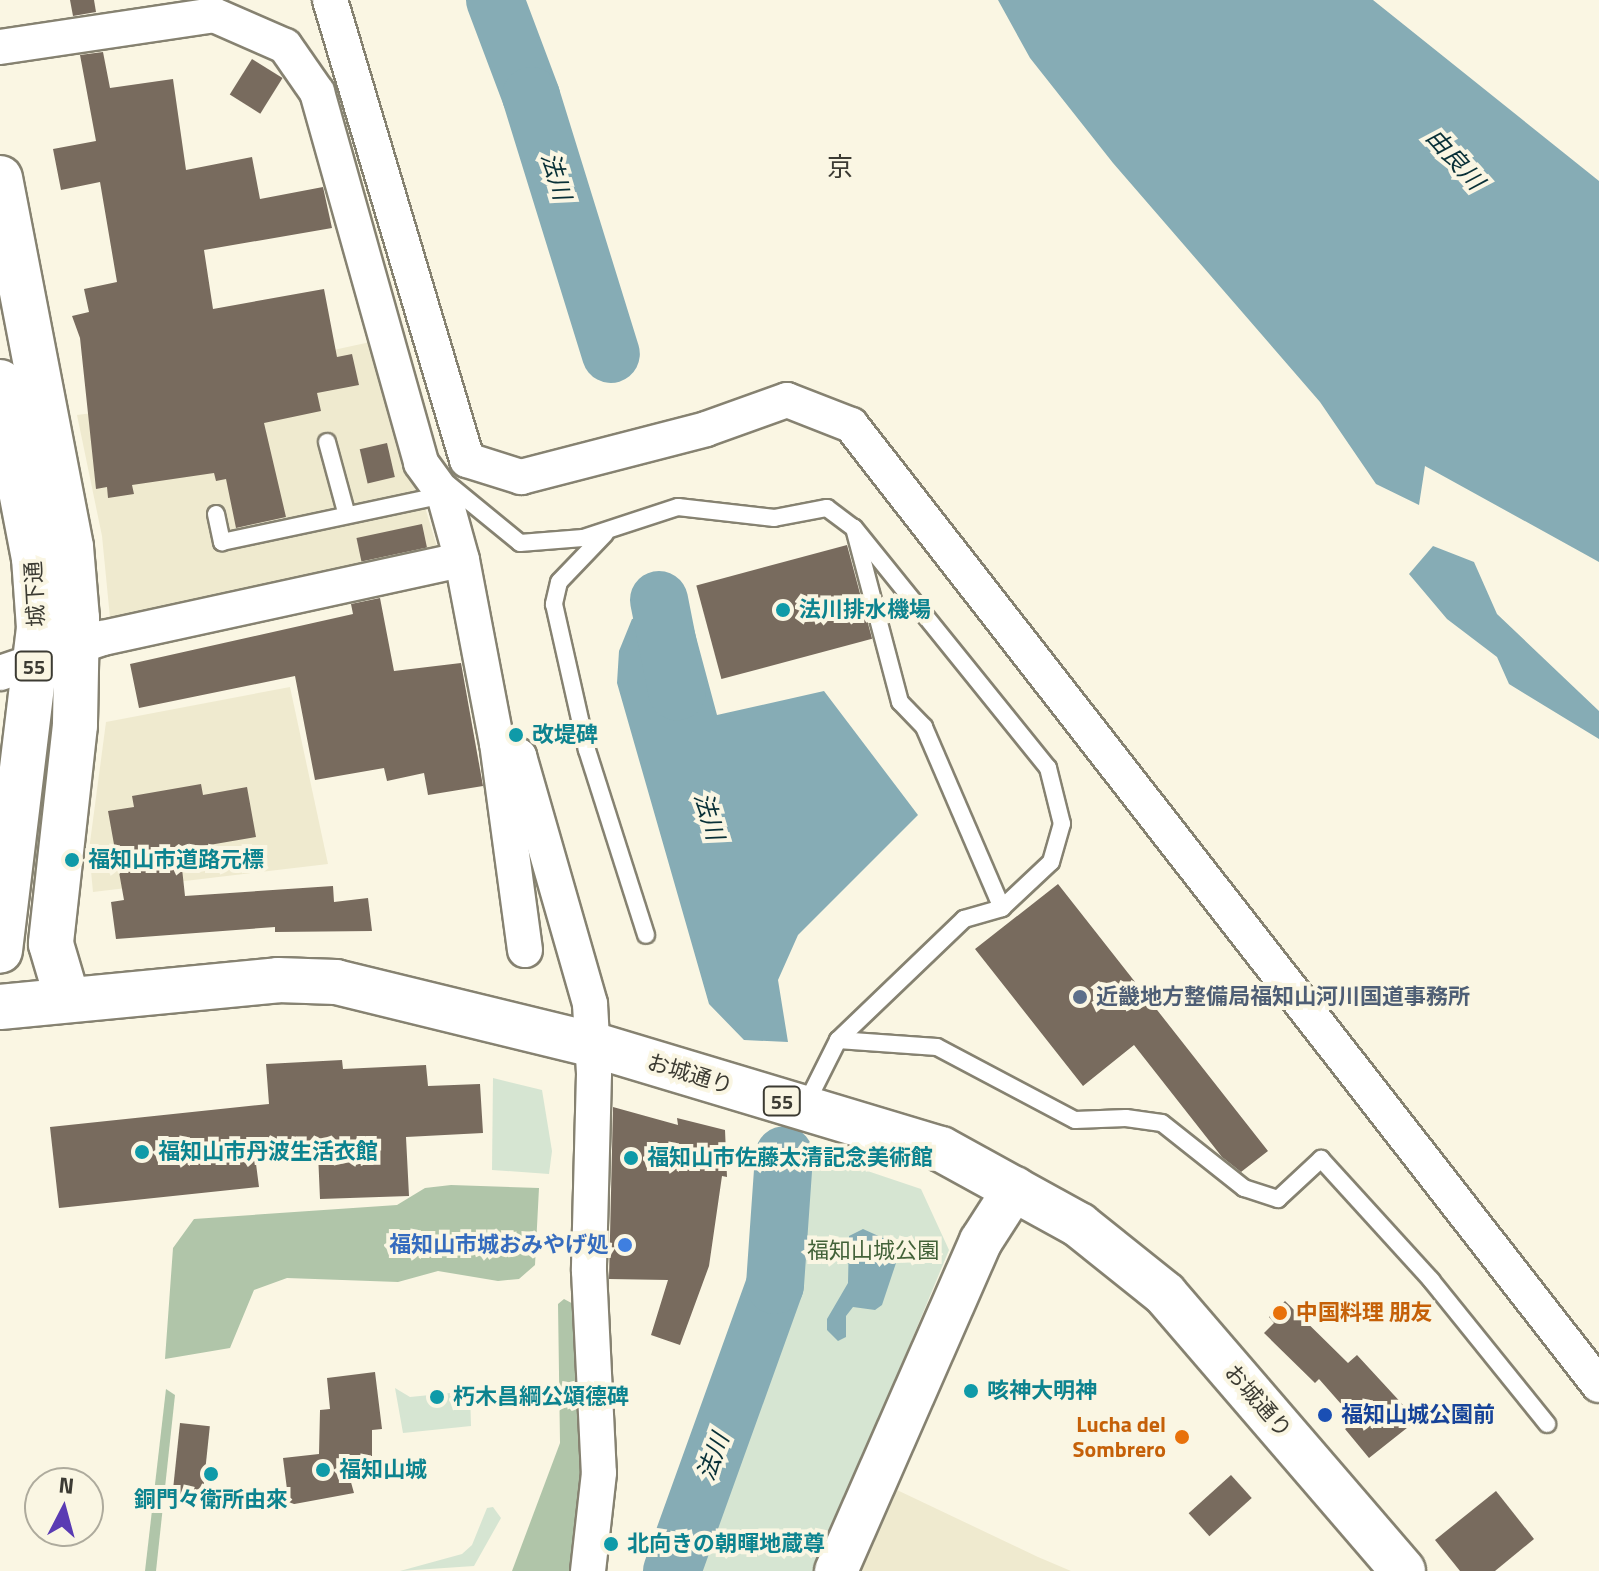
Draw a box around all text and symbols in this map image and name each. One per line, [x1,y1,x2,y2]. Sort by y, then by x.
water label: 由良川 [1420,123,1490,195]
water label: 法川 [535,149,577,203]
district label: 京 [827,151,853,183]
street label: 城下通 [20,560,50,628]
place label: 法川排水機場 [799,597,931,623]
marker: 法川排水機場 [774,601,792,619]
road number: 55 [14,650,54,682]
place label: 改堤碑 [532,722,598,748]
marker: 改堤碑 [507,726,525,744]
water label: 法川 [688,789,730,843]
place label: 福知山市道路元標 [88,847,264,873]
marker: 福知山市道路元標 [63,851,81,869]
place label: 近畿地方整備局福知山河川国道事務所 [1096,984,1470,1010]
marker: 近畿地方整備局福知山河川国道事務所 [1071,988,1089,1006]
street label: お城通り [644,1049,736,1099]
road number: 55 [762,1085,802,1117]
place label: 福知山市丹波生活衣館 [158,1139,378,1165]
marker: 福知山市丹波生活衣館 [133,1143,151,1161]
place label: 福知山市佐藤太清記念美術館 [647,1145,933,1171]
marker: 福知山市佐藤太清記念美術館 [622,1149,640,1167]
place label: 福知山市城おみやげ処 [389,1232,609,1258]
marker: 福知山市城おみやげ処 [616,1236,634,1254]
park label: 福知山城公園 [807,1238,939,1264]
place label: 中国料理 朋友 [1296,1300,1433,1326]
marker: 中国料理 朋友 [1271,1304,1289,1322]
street label: お城通り [1219,1359,1297,1443]
place label: 咳神大明神 [987,1378,1097,1404]
marker: 咳神大明神 [962,1382,980,1400]
place label: 朽木昌綱公頌德碑 [453,1384,629,1410]
marker: 朽木昌綱公頌德碑 [428,1388,446,1406]
place label: 福知山城公園前 [1341,1402,1495,1428]
marker: 福知山城公園前 [1316,1406,1334,1424]
place label: Lucha del Sombrero [1073,1411,1166,1462]
marker: Lucha del Sombrero [1173,1428,1191,1446]
water label: 法川 [691,1430,735,1484]
place label: 福知山城 [339,1457,427,1483]
marker: 福知山城 [314,1461,332,1479]
marker: 銅門々衛所由來 [202,1465,220,1483]
north arrow [24,1467,104,1547]
text: N [57,1467,76,1503]
place label: 銅門々衛所由來 [134,1487,288,1513]
place label: 北向きの朝暉地蔵尊 [627,1531,825,1557]
marker: 北向きの朝暉地蔵尊 [602,1535,620,1553]

